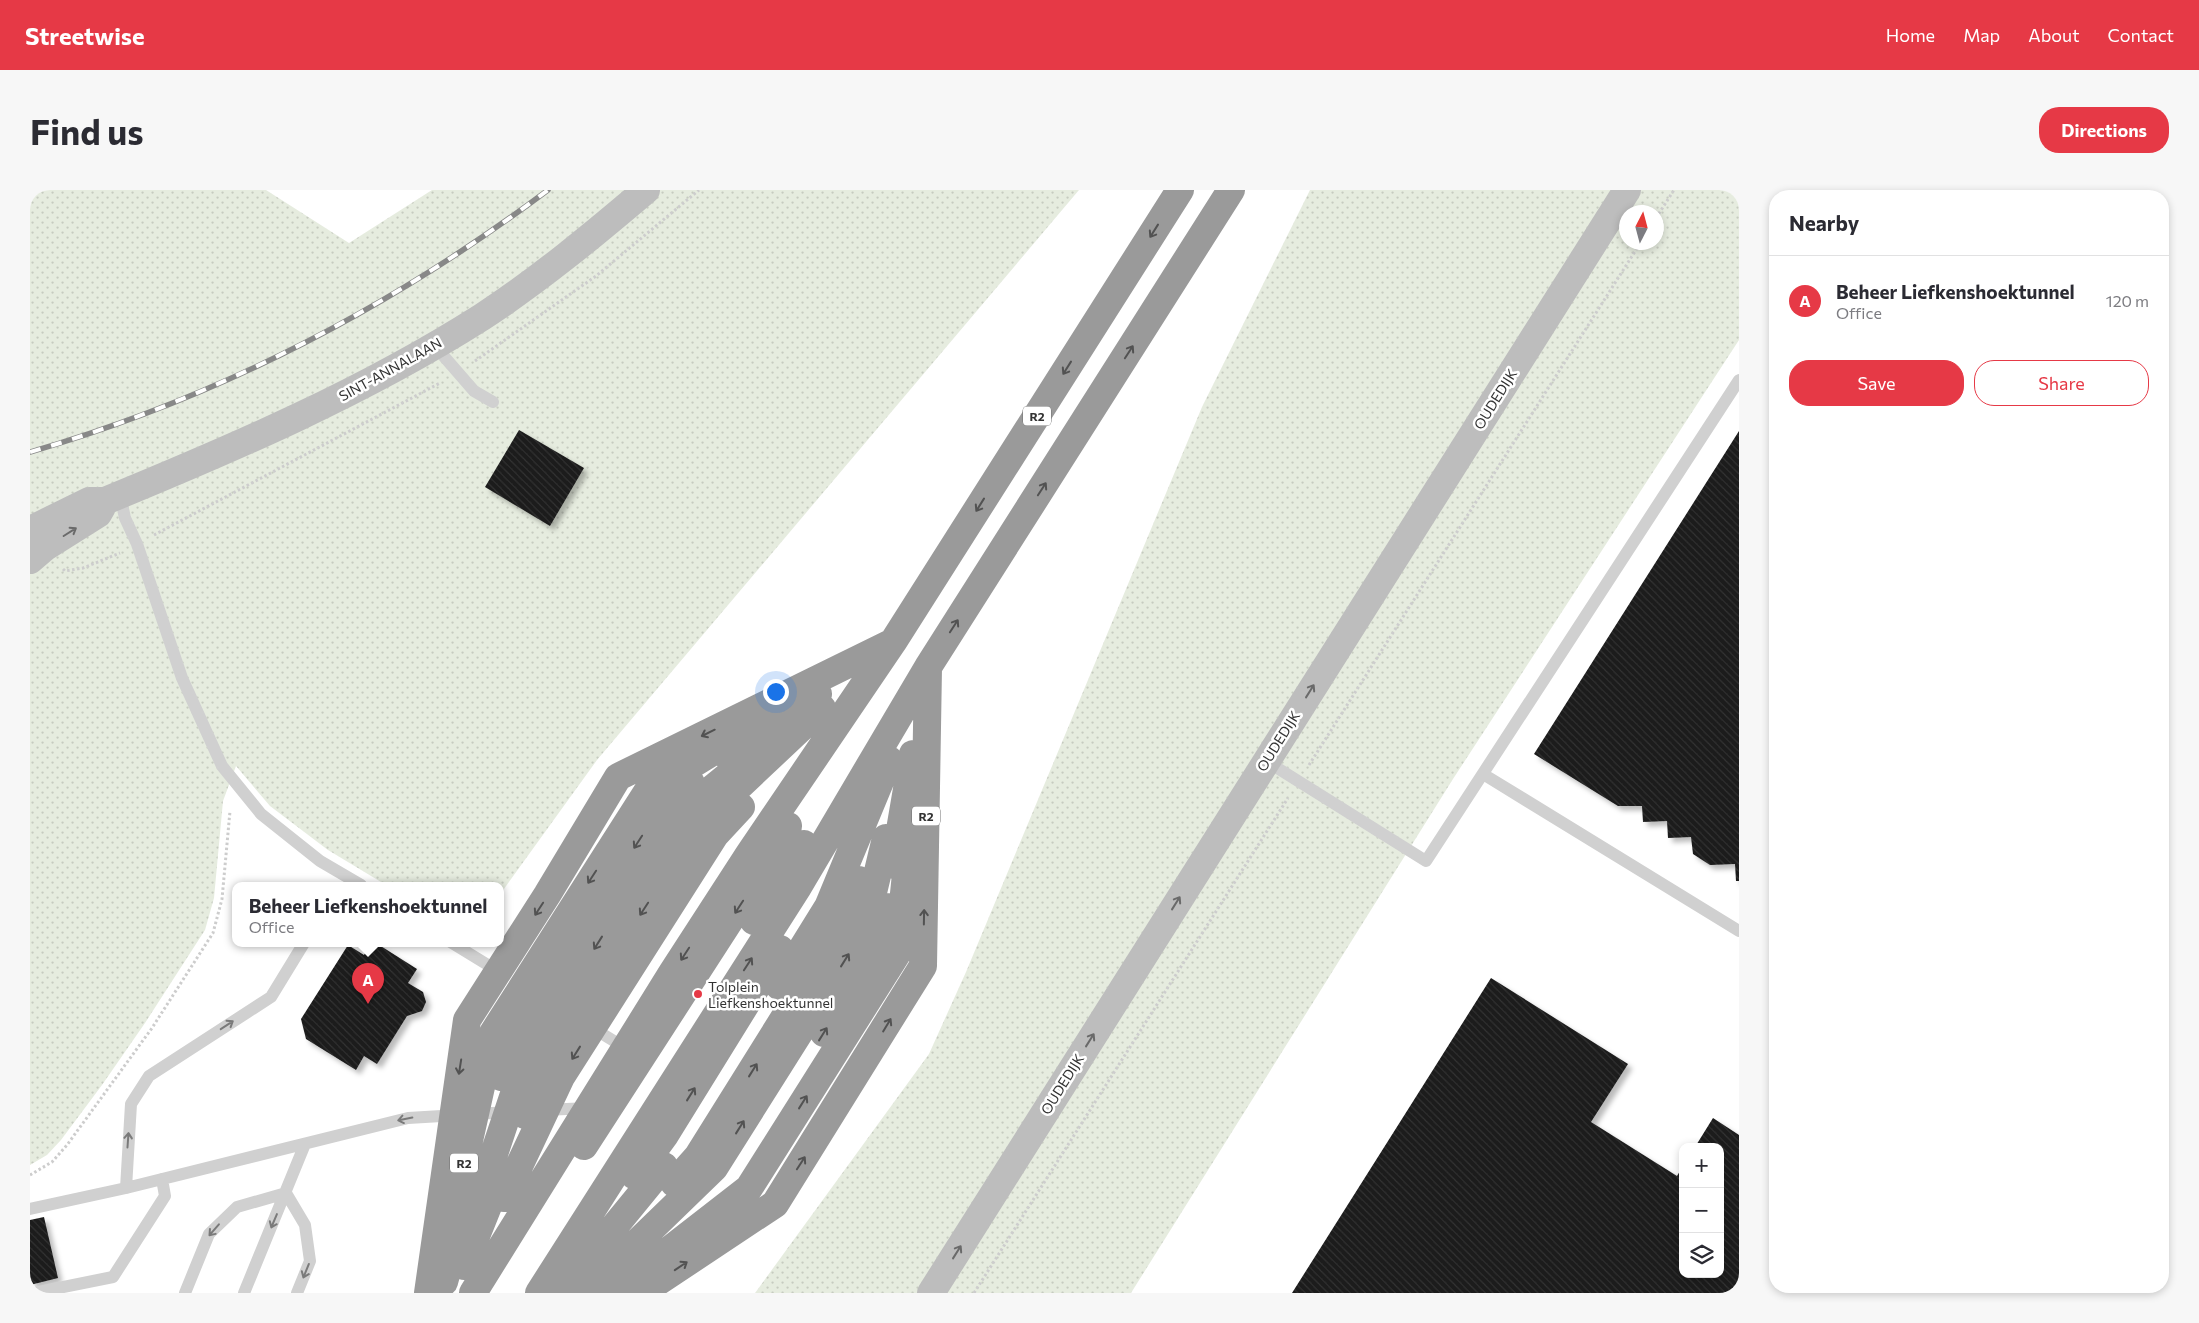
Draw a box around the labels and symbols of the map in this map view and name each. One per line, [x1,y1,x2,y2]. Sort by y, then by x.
north arrow [1619,205,1664,250]
one-way arrow [1149,224,1159,238]
street label: SINT-ANNALAAN [336,334,444,404]
one-way arrow [1124,345,1134,359]
one-way arrow [1062,361,1072,375]
street label: OUDEDIJK [1470,366,1520,432]
road number: R2 [1023,407,1051,426]
one-way arrow [1037,482,1047,496]
one-way arrow [974,498,984,512]
one-way arrow [62,527,76,537]
one-way arrow [950,619,960,633]
your location [763,679,789,705]
one-way arrow [1305,685,1315,699]
street label: OUDEDIJK [1253,708,1303,774]
one-way arrow [701,729,716,738]
road number: R2 [912,806,940,826]
one-way arrow [633,835,643,849]
one-way arrow [587,869,597,883]
one-way arrow [1172,896,1182,910]
one-way arrow [733,899,743,913]
one-way arrow [533,901,543,915]
one-way arrow [639,902,649,916]
one-way arrow [919,909,929,926]
one-way arrow [593,936,603,950]
one-way arrow [679,947,690,961]
one-way arrow [840,953,850,967]
one-way arrow [743,958,753,972]
pin: A [352,963,384,1004]
place label: Tolplein Liefkenshoektunnel [708,978,833,1011]
marker: Tolplein Liefkenshoektunnel [692,988,704,1000]
one-way arrow [882,1019,892,1033]
one-way arrow [220,1020,234,1030]
one-way arrow [819,1028,829,1042]
one-way arrow [1085,1034,1095,1048]
one-way arrow [571,1046,581,1060]
street label: OUDEDIJK [1037,1051,1087,1117]
one-way arrow [455,1059,465,1075]
one-way arrow [748,1064,758,1078]
one-way arrow [686,1087,696,1101]
one-way arrow [797,1095,808,1109]
one-way arrow [397,1115,413,1125]
one-way arrow [735,1120,745,1134]
one-way arrow [123,1132,133,1148]
road number: R2 [450,1154,478,1172]
one-way arrow [795,1156,806,1170]
one-way arrow [269,1213,279,1228]
one-way arrow [208,1223,220,1236]
one-way arrow [952,1245,962,1259]
one-way arrow [674,1261,688,1271]
one-way arrow [300,1263,310,1278]

